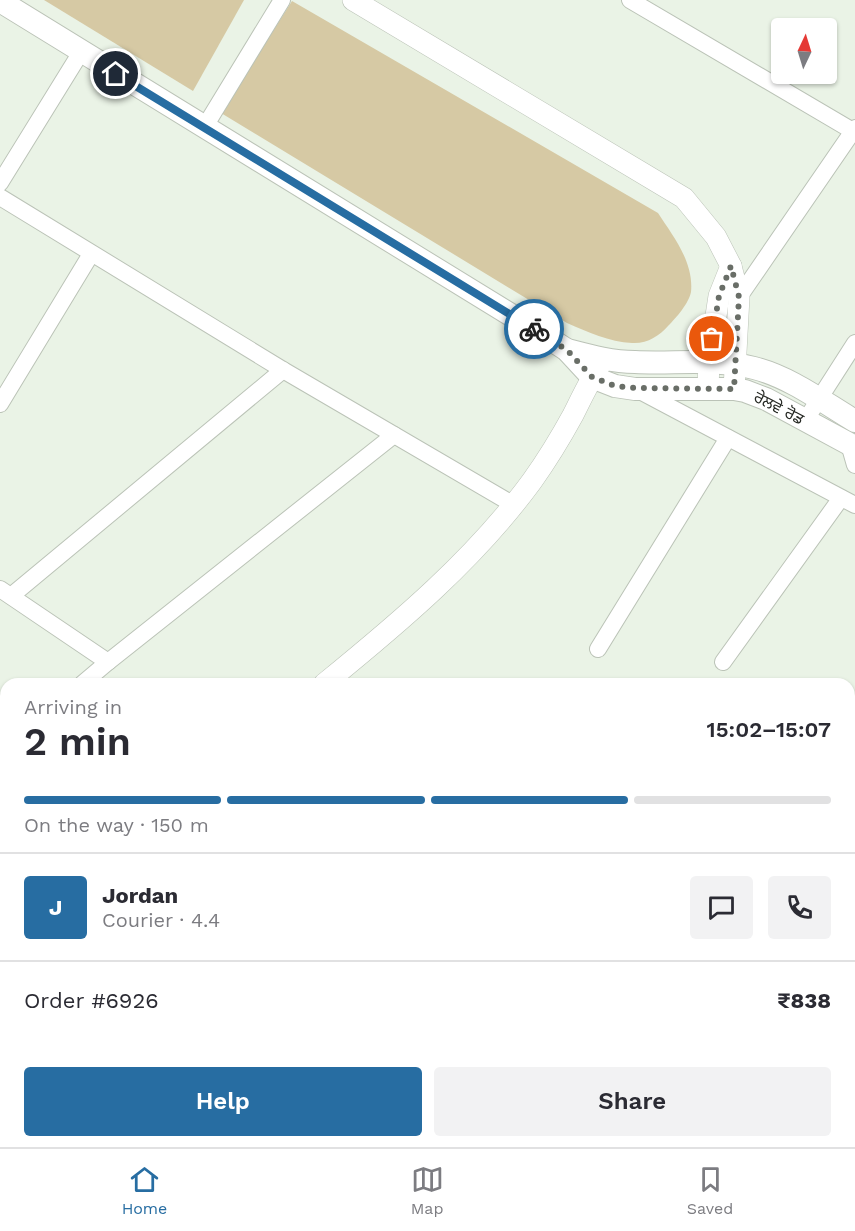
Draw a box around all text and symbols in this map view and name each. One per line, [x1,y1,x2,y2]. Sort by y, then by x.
north arrow [771,18,837,84]
map controls [771,18,837,84]
pin [90,48,141,99]
icon: home [99,57,132,90]
courier [504,299,564,359]
icon: bike [518,313,551,346]
pin [686,313,737,364]
icon: bag [695,322,728,355]
street label: ਰੇਲਵੇ ਰੋਡ [750,387,807,429]
text: Arriving in [24,695,122,719]
text: 15:02–15:07 [707,717,831,742]
text: 2 min [24,719,131,764]
text: On the way · 150 m [24,813,209,837]
button: chat [690,876,753,939]
button: phone [768,876,831,939]
text: Jordan [102,883,178,908]
text: J [49,895,62,920]
text: Courier · 4.4 [102,908,220,932]
text: Order #6926 [24,988,159,1013]
text: ₹838 [777,988,831,1013]
button: Help [24,1067,422,1136]
button: Share [434,1067,831,1136]
tab: Home [122,1163,167,1218]
tab: Map [411,1163,444,1218]
tab: Saved [687,1163,733,1218]

